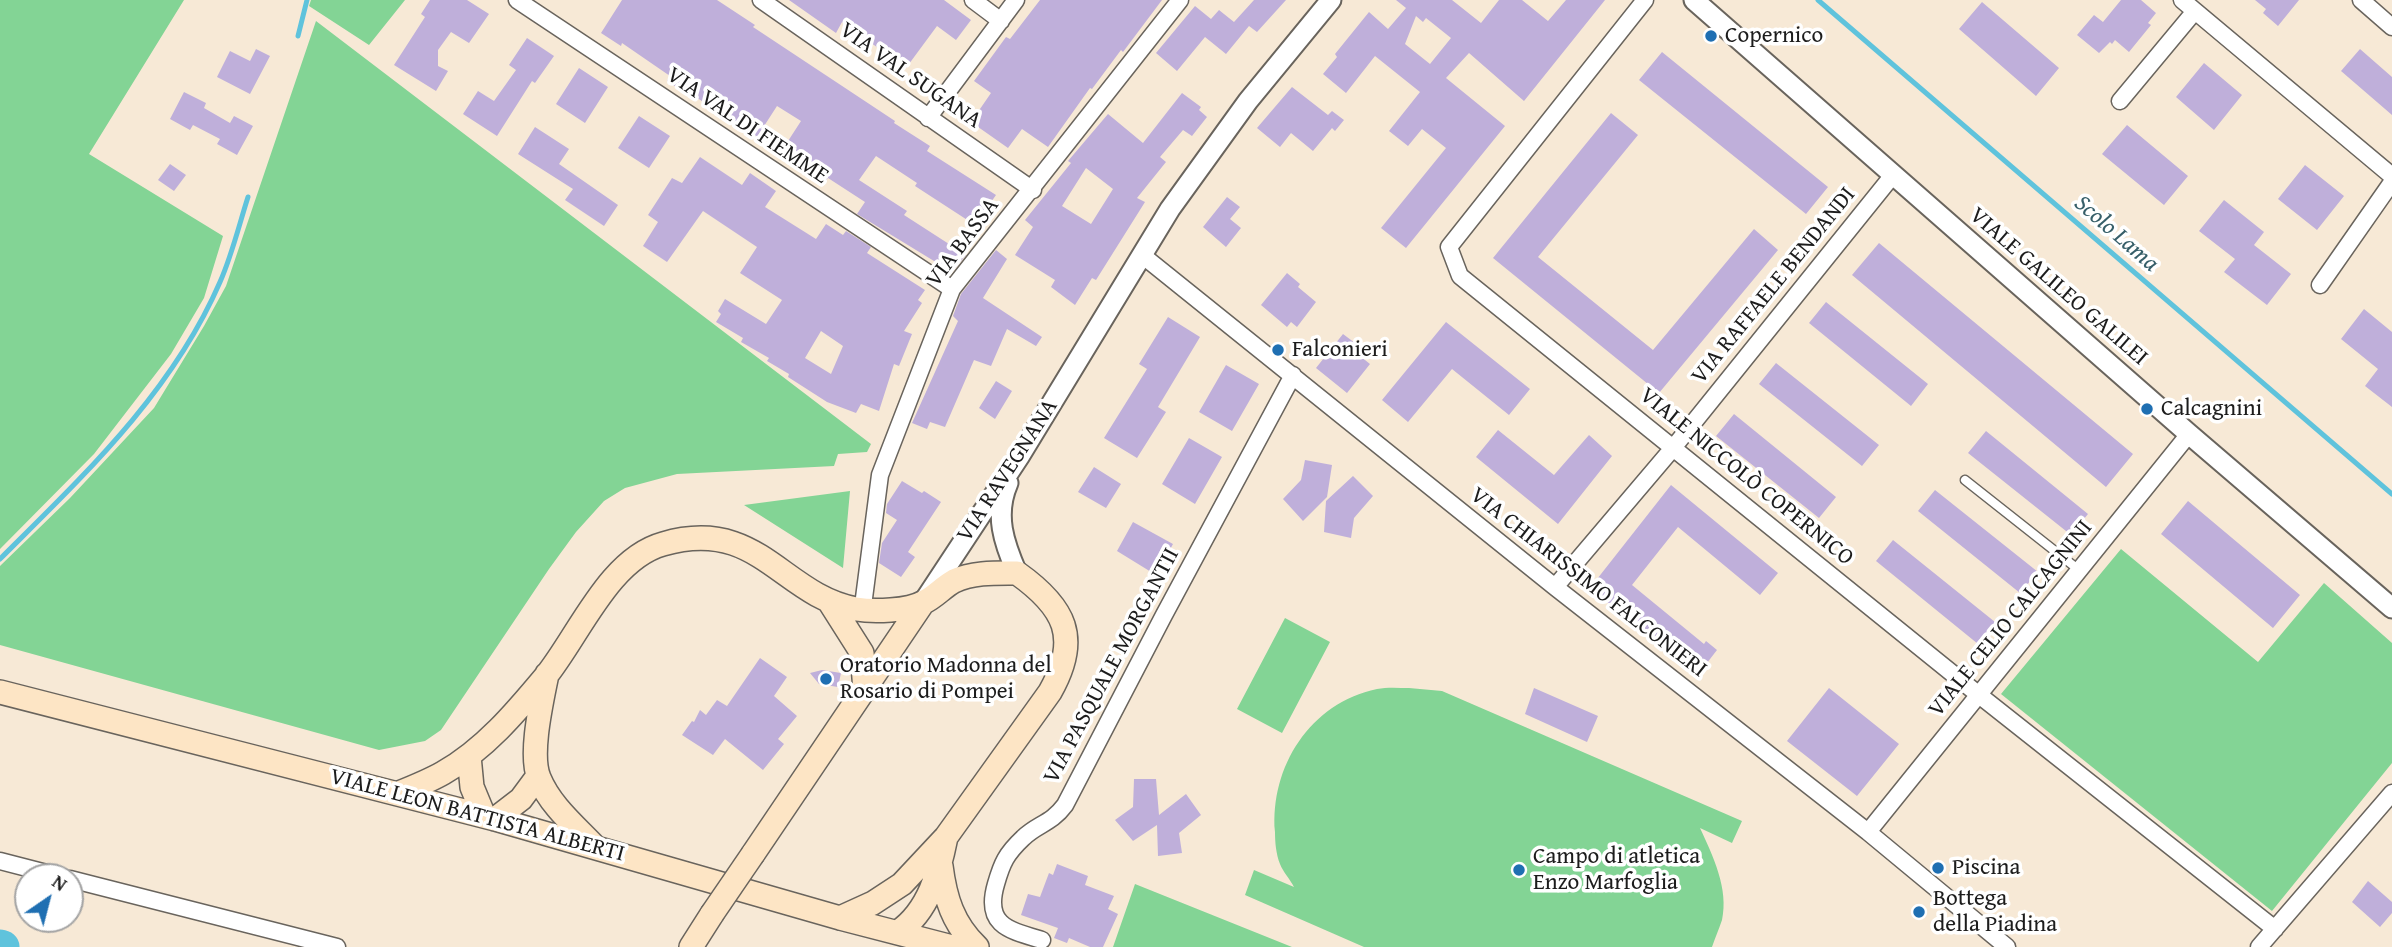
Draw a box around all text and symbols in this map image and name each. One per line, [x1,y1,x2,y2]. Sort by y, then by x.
street label: VIA VAL SUGANA [834,17,986,135]
place label: Copernico [1725,22,1823,50]
marker: Copernico [1703,28,1719,44]
street label: VIA VAL DI FIEMME [661,62,833,190]
street label: VIA RAFFAELE BENDANDI [1686,182,1862,390]
water label: Scolo Lama [2068,189,2164,279]
street label: VIA BASSA [921,193,1005,293]
street label: VIALE GALILEO GALILEI [1963,202,2153,372]
place label: Falconieri [1292,336,1388,364]
marker: Falconieri [1270,342,1286,358]
street label: VIALE NICCOLÒ COPERNICO [1633,382,1859,572]
street label: VIA RAVEGNANA [952,394,1064,548]
place label: Calcagnini [2161,395,2262,423]
marker: Calcagnini [2139,401,2155,417]
street label: VIA CHIARISSIMO FALCONIERI [1464,482,1712,684]
street label: VIALE CELIO CALCAGNINI [1923,515,2099,723]
street label: VIA PASQUALE MORGANTII [1038,543,1186,789]
place label: Oratorio Madonna del Rosario di Pompei [840,652,1052,706]
marker: Oratorio Madonna del Rosario di Pompei [818,671,834,687]
street label: VIALE LEON BATTISTA ALBERTI [327,763,627,869]
place label: Campo di atletica Enzo Marfoglia [1533,843,1700,897]
place label: Piscina [1952,854,2020,882]
marker: Piscina [1930,860,1946,876]
marker: Campo di atletica Enzo Marfoglia [1511,862,1527,878]
north arrow [14,863,84,933]
text: N [47,867,73,898]
place label: Bottega della Piadina [1933,885,2057,939]
marker: Bottega della Piadina [1911,904,1927,920]

